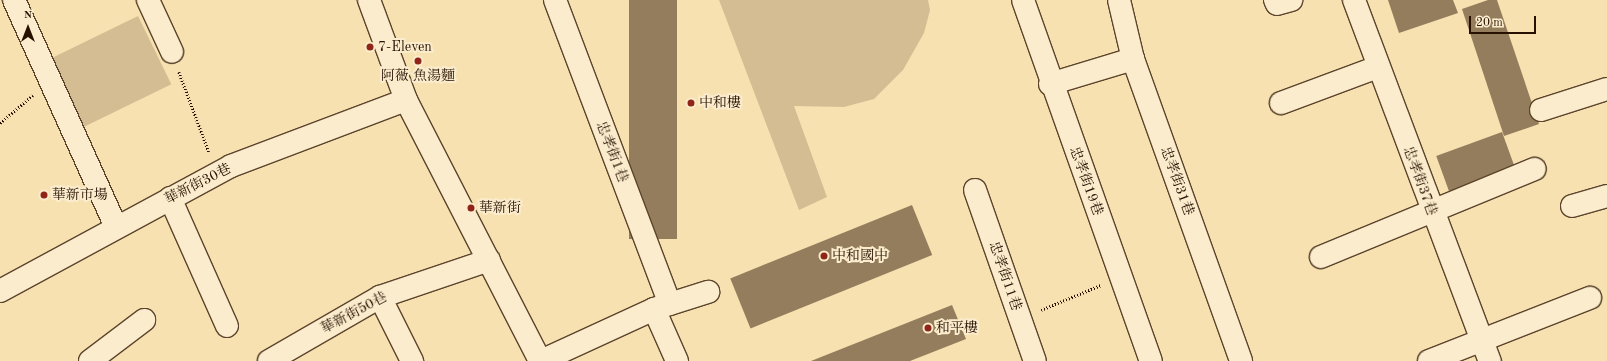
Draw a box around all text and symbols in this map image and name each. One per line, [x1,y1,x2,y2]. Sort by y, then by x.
north arrow [8,8,48,48]
scale bar [1471,8,1538,34]
text: N [24,10,32,21]
text: 20 m [1476,17,1503,29]
place label: 7-Eleven [378,39,432,55]
marker: 7-Eleven [365,42,375,52]
marker: 阿薇 魚湯麵 [413,56,423,66]
place label: 阿薇 魚湯麵 [381,68,455,84]
place label: 中和樓 [699,95,741,111]
marker: 中和樓 [686,98,696,108]
street label: 忠孝街1巷 [593,119,631,185]
street label: 忠孝街19巷 [1066,144,1106,218]
street label: 忠孝街31巷 [1157,144,1197,218]
street label: 忠孝街37巷 [1400,144,1440,218]
street label: 華新街30巷 [162,160,234,208]
place label: 華新市場 [52,187,108,203]
marker: 華新市場 [39,190,49,200]
place label: 華新街 [479,200,521,216]
marker: 華新街 [466,203,476,213]
street label: 忠孝街11巷 [985,239,1025,313]
place label: 中和國中 [832,248,888,264]
marker: 中和國中 [819,251,829,261]
street label: 華新街50巷 [318,289,390,337]
place label: 和平樓 [936,320,978,336]
marker: 和平樓 [923,323,933,333]

